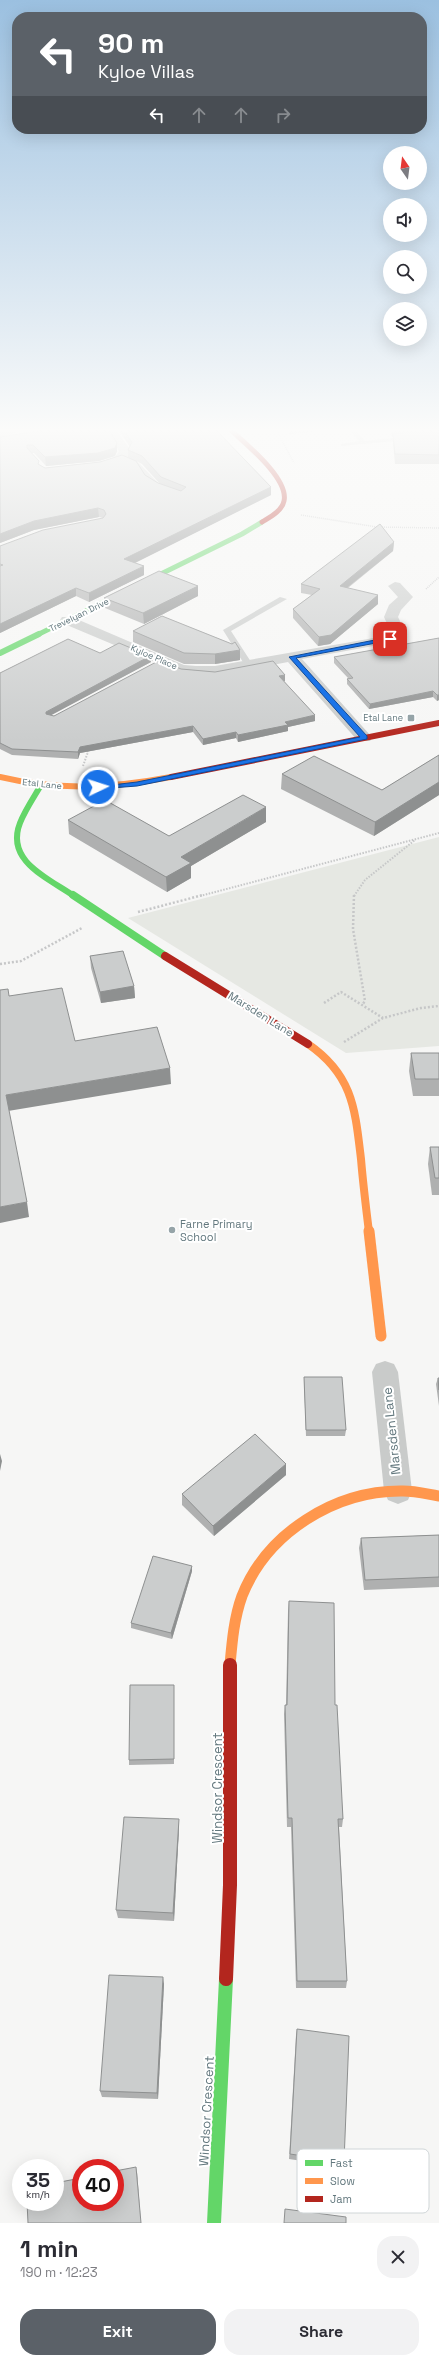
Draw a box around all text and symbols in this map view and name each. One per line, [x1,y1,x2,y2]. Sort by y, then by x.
text: 90 m [98,25,164,61]
icon: left [32,28,84,80]
text: Kyloe Villas [98,60,195,83]
icon: left [146,104,168,126]
icon: ahead [188,104,210,126]
icon: ahead [230,104,252,126]
icon: right [272,104,294,126]
north arrow [383,146,427,190]
map controls [383,146,427,346]
button: sound [383,198,427,242]
button: search [383,250,427,294]
button: layers [383,302,427,346]
street label: Trevelyan Drive [47,595,111,635]
pin [373,622,407,656]
icon: arrive [379,628,401,650]
street label: Kyloe Place [129,642,179,672]
place label: Etal Lane [363,712,403,724]
marker: Etal Lane [406,713,416,723]
position arrow [77,766,119,808]
street label: Etal Lane [22,776,62,792]
street label: Marsden Lane [226,988,296,1040]
place label: Farne Primary School [180,1217,253,1244]
marker: Farne Primary School [167,1225,177,1235]
street label: Marsden Lane [378,1386,405,1476]
street label: Windsor Crescent [209,1733,226,1843]
street label: Windsor Crescent [195,2055,218,2167]
legend [297,2149,429,2213]
text: Fast [330,2156,353,2170]
speed limit sign: 40 [72,2159,124,2211]
text: 35 [26,2167,50,2193]
text: Slow [330,2174,355,2188]
text: km/h [26,2188,50,2201]
text: Jam [330,2192,352,2206]
text: 1 min [20,2233,79,2264]
button: close [377,2236,419,2278]
text: 190 m · 12:23 [20,2264,98,2281]
button: Exit [20,2309,216,2355]
button: Share [224,2309,419,2355]

